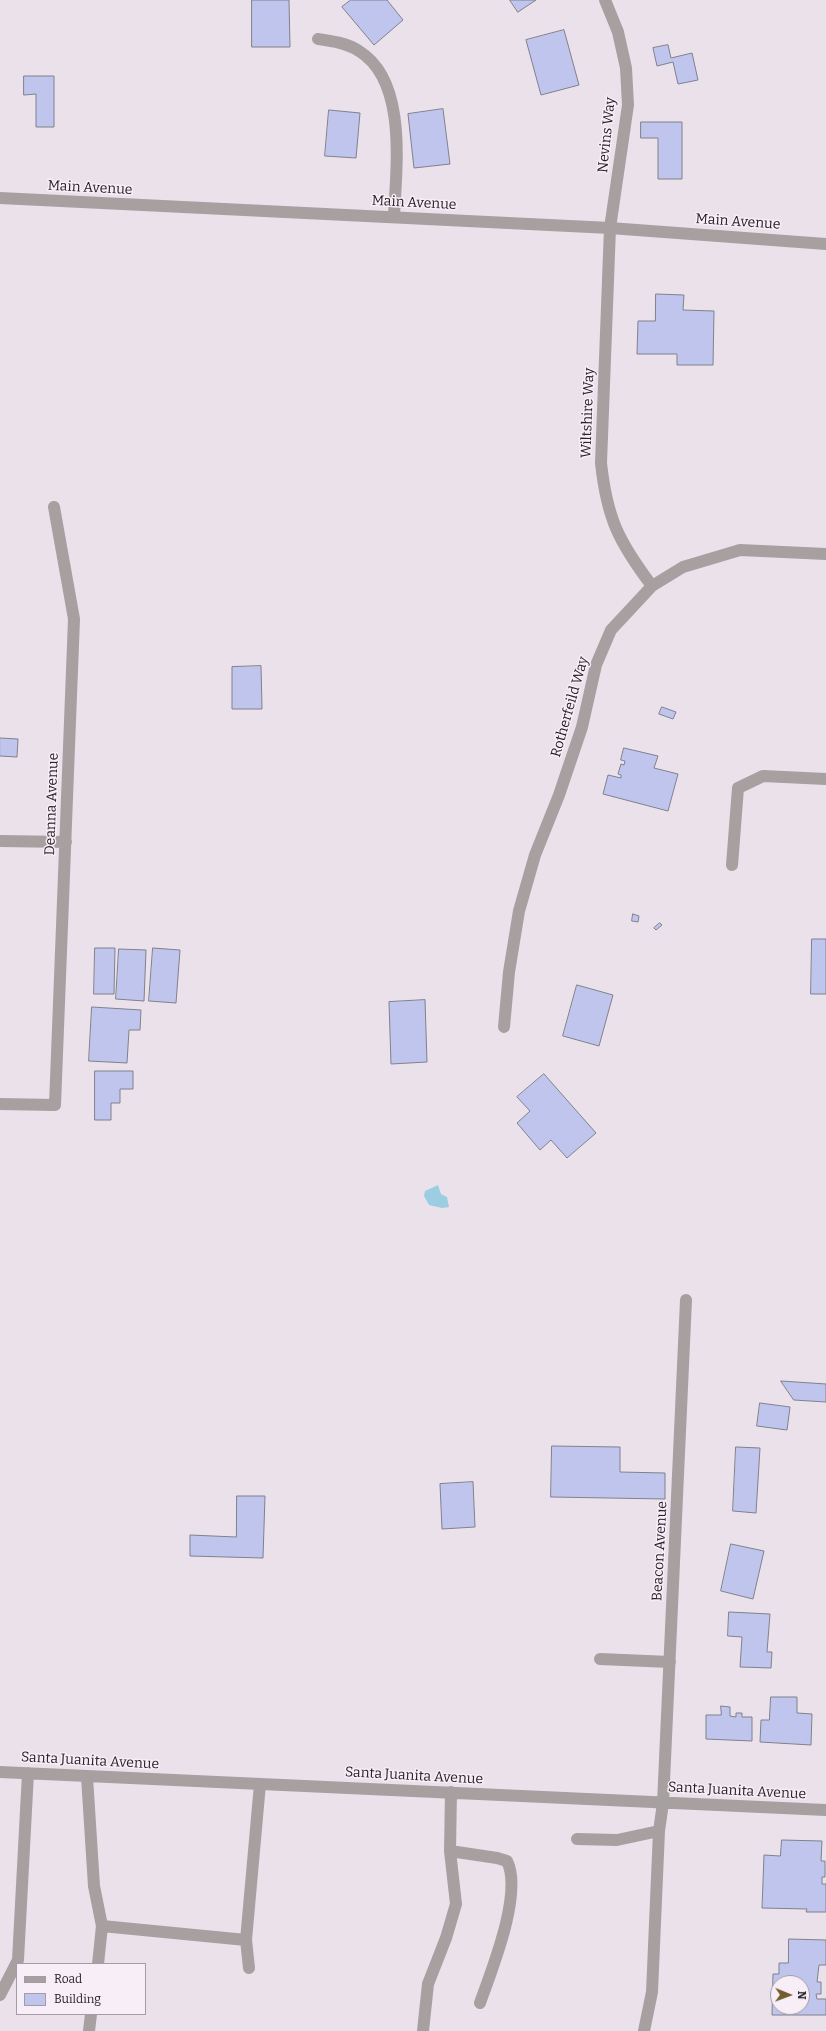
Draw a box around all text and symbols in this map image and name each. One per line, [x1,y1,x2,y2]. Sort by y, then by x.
street label: Nevins Way [595,96,619,174]
street label: Main Avenue [47,177,133,199]
street label: Main Avenue [371,192,457,214]
street label: Main Avenue [695,211,781,233]
street label: Wiltshire Way [578,367,598,459]
street label: Rotherfeild Way [548,655,592,759]
street label: Deanna Avenue [42,752,62,856]
street label: Beacon Avenue [649,1501,671,1601]
street label: Santa Juanita Avenue [20,1749,160,1773]
street label: Santa Juanita Avenue [344,1764,484,1788]
street label: Santa Juanita Avenue [667,1779,807,1803]
legend [16,1963,146,2015]
text: Road [54,1972,82,1986]
north arrow [770,1975,810,2015]
text: N [795,1991,808,2000]
text: Building [54,1992,101,2006]

